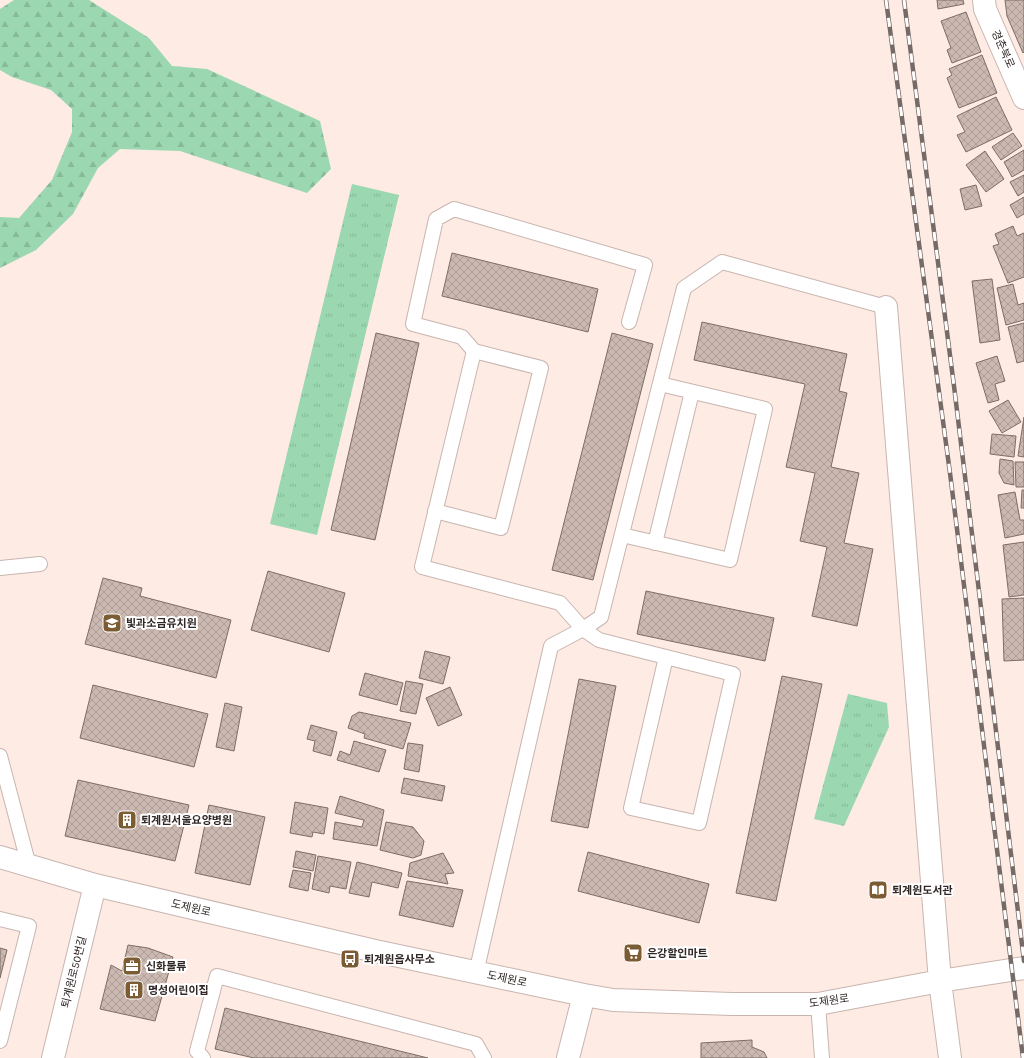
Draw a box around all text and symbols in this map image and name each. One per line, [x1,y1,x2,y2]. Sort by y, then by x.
street label: 경춘북로 [989,28,1017,70]
school or university icon: 빛과소금유치원 [101,612,123,634]
place label: 빛과소금유치원 [126,617,197,630]
building icon: 퇴계원서울요양병원 [116,809,138,831]
place label: 퇴계원서울요양병원 [141,814,232,827]
library icon: 퇴계원도서관 [867,879,889,901]
place label: 퇴계원도서관 [892,884,953,897]
street label: 도제원로 [170,897,212,919]
street label: 퇴계원로50번길 [59,935,89,1009]
supermarket icon: 은강할인마트 [622,942,644,964]
place label: 은강할인마트 [647,947,708,960]
bus stop icon: 퇴계원읍사무소 [339,948,361,970]
place label: 퇴계원읍사무소 [364,953,435,966]
office icon: 신화물류 [121,955,143,977]
place label: 신화물류 [146,960,186,973]
street label: 도제원로 [486,968,528,990]
building icon: 명성어린이집 [123,979,145,1001]
place label: 명성어린이집 [148,984,209,997]
street label: 도제원로 [808,992,850,1010]

